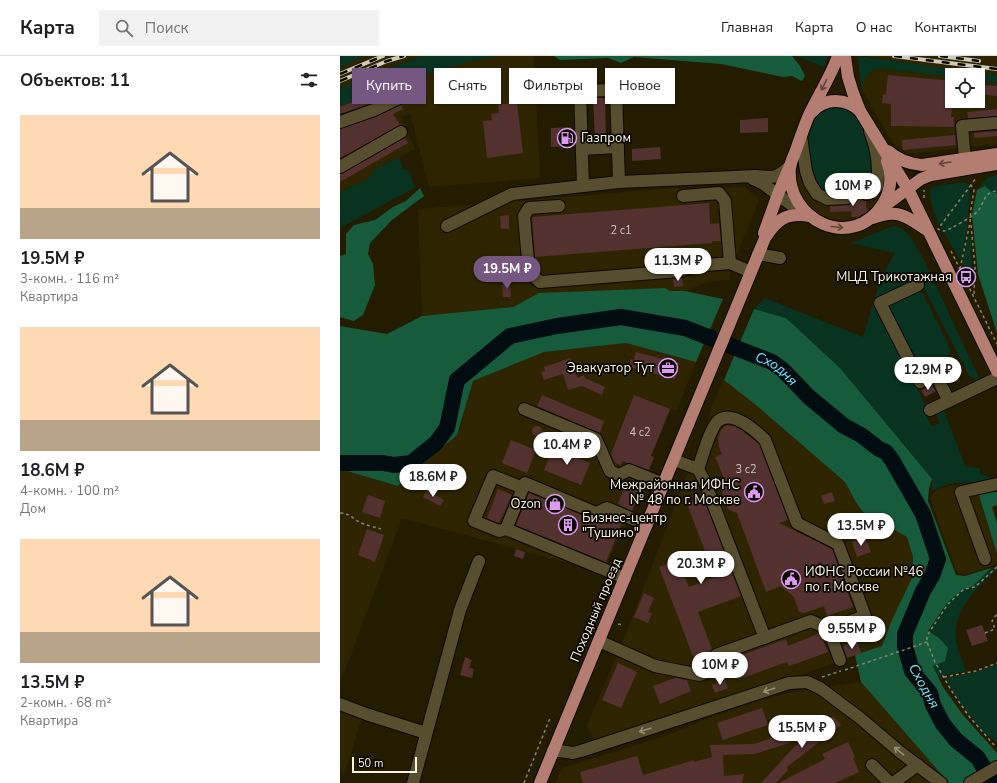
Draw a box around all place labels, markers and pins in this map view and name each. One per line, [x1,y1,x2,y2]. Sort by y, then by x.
fuel station icon: Газпром [556,127,578,149]
place label: Газпром [581,129,631,147]
pin: 10M ₽ [825,173,881,207]
pin: 11.3M ₽ [641,248,715,282]
pin: 19.5M ₽ [470,256,544,290]
bus stop icon: МЦД Трикотажная [955,266,977,288]
place label: МЦД Трикотажная [836,268,952,286]
office icon: Эвакуатор Тут [657,357,679,379]
pin: 12.9M ₽ [891,357,965,391]
place label: Эвакуатор Тут [567,359,654,377]
pin: 10.4M ₽ [530,432,604,466]
pin: 18.6M ₽ [396,464,470,498]
place label: Межрайонная ИФНС № 48 по г. Москве [610,476,740,509]
public building icon: Межрайонная ИФНС № 48 по г. Москве [743,481,765,503]
shop icon: Ozon [544,493,566,515]
place label: Ozon [511,495,541,513]
place label: Бизнес-центр "Тушино" [582,509,667,542]
pin: 13.5M ₽ [824,513,898,547]
building icon: Бизнес-центр "Тушино" [557,514,579,536]
pin: 20.3M ₽ [664,551,738,585]
place label: ИФНС России №46 по г. Москве [805,563,924,596]
public building icon: ИФНС России №46 по г. Москве [780,568,802,590]
pin: 9.55M ₽ [815,616,889,650]
pin: 10M ₽ [692,652,748,686]
pin: 15.5M ₽ [765,715,839,749]

